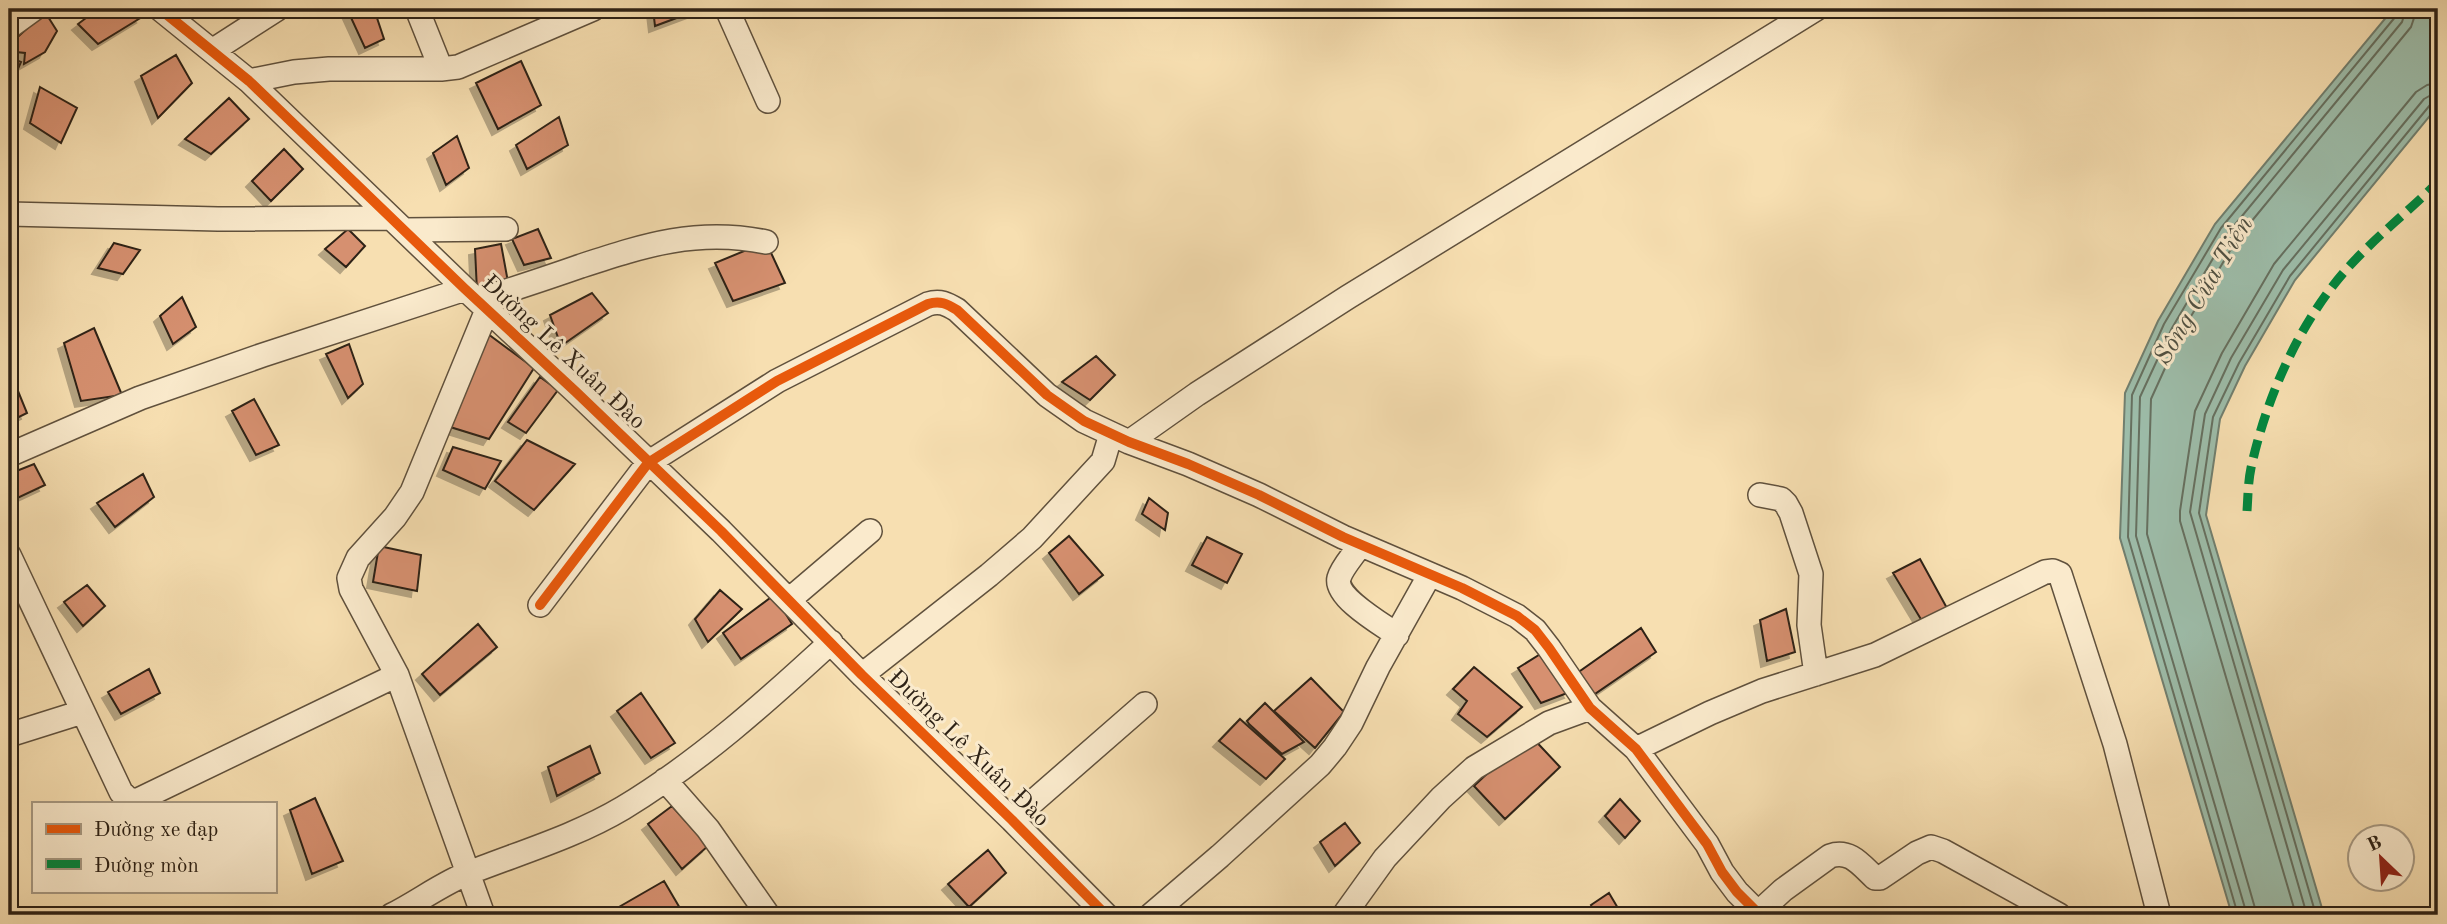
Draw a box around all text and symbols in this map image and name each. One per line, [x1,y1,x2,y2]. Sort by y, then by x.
water label: Sông Cửa Tiền [2148,211,2259,370]
street label: Đường Lê Xuân Đào [476,271,650,435]
street label: Đường Lê Xuân Đào [883,666,1053,832]
legend [32,802,276,892]
text: Đường xe đạp [94,820,219,841]
north arrow [2346,822,2416,892]
text: B [2365,833,2385,856]
text: Đường mòn [94,856,199,877]

